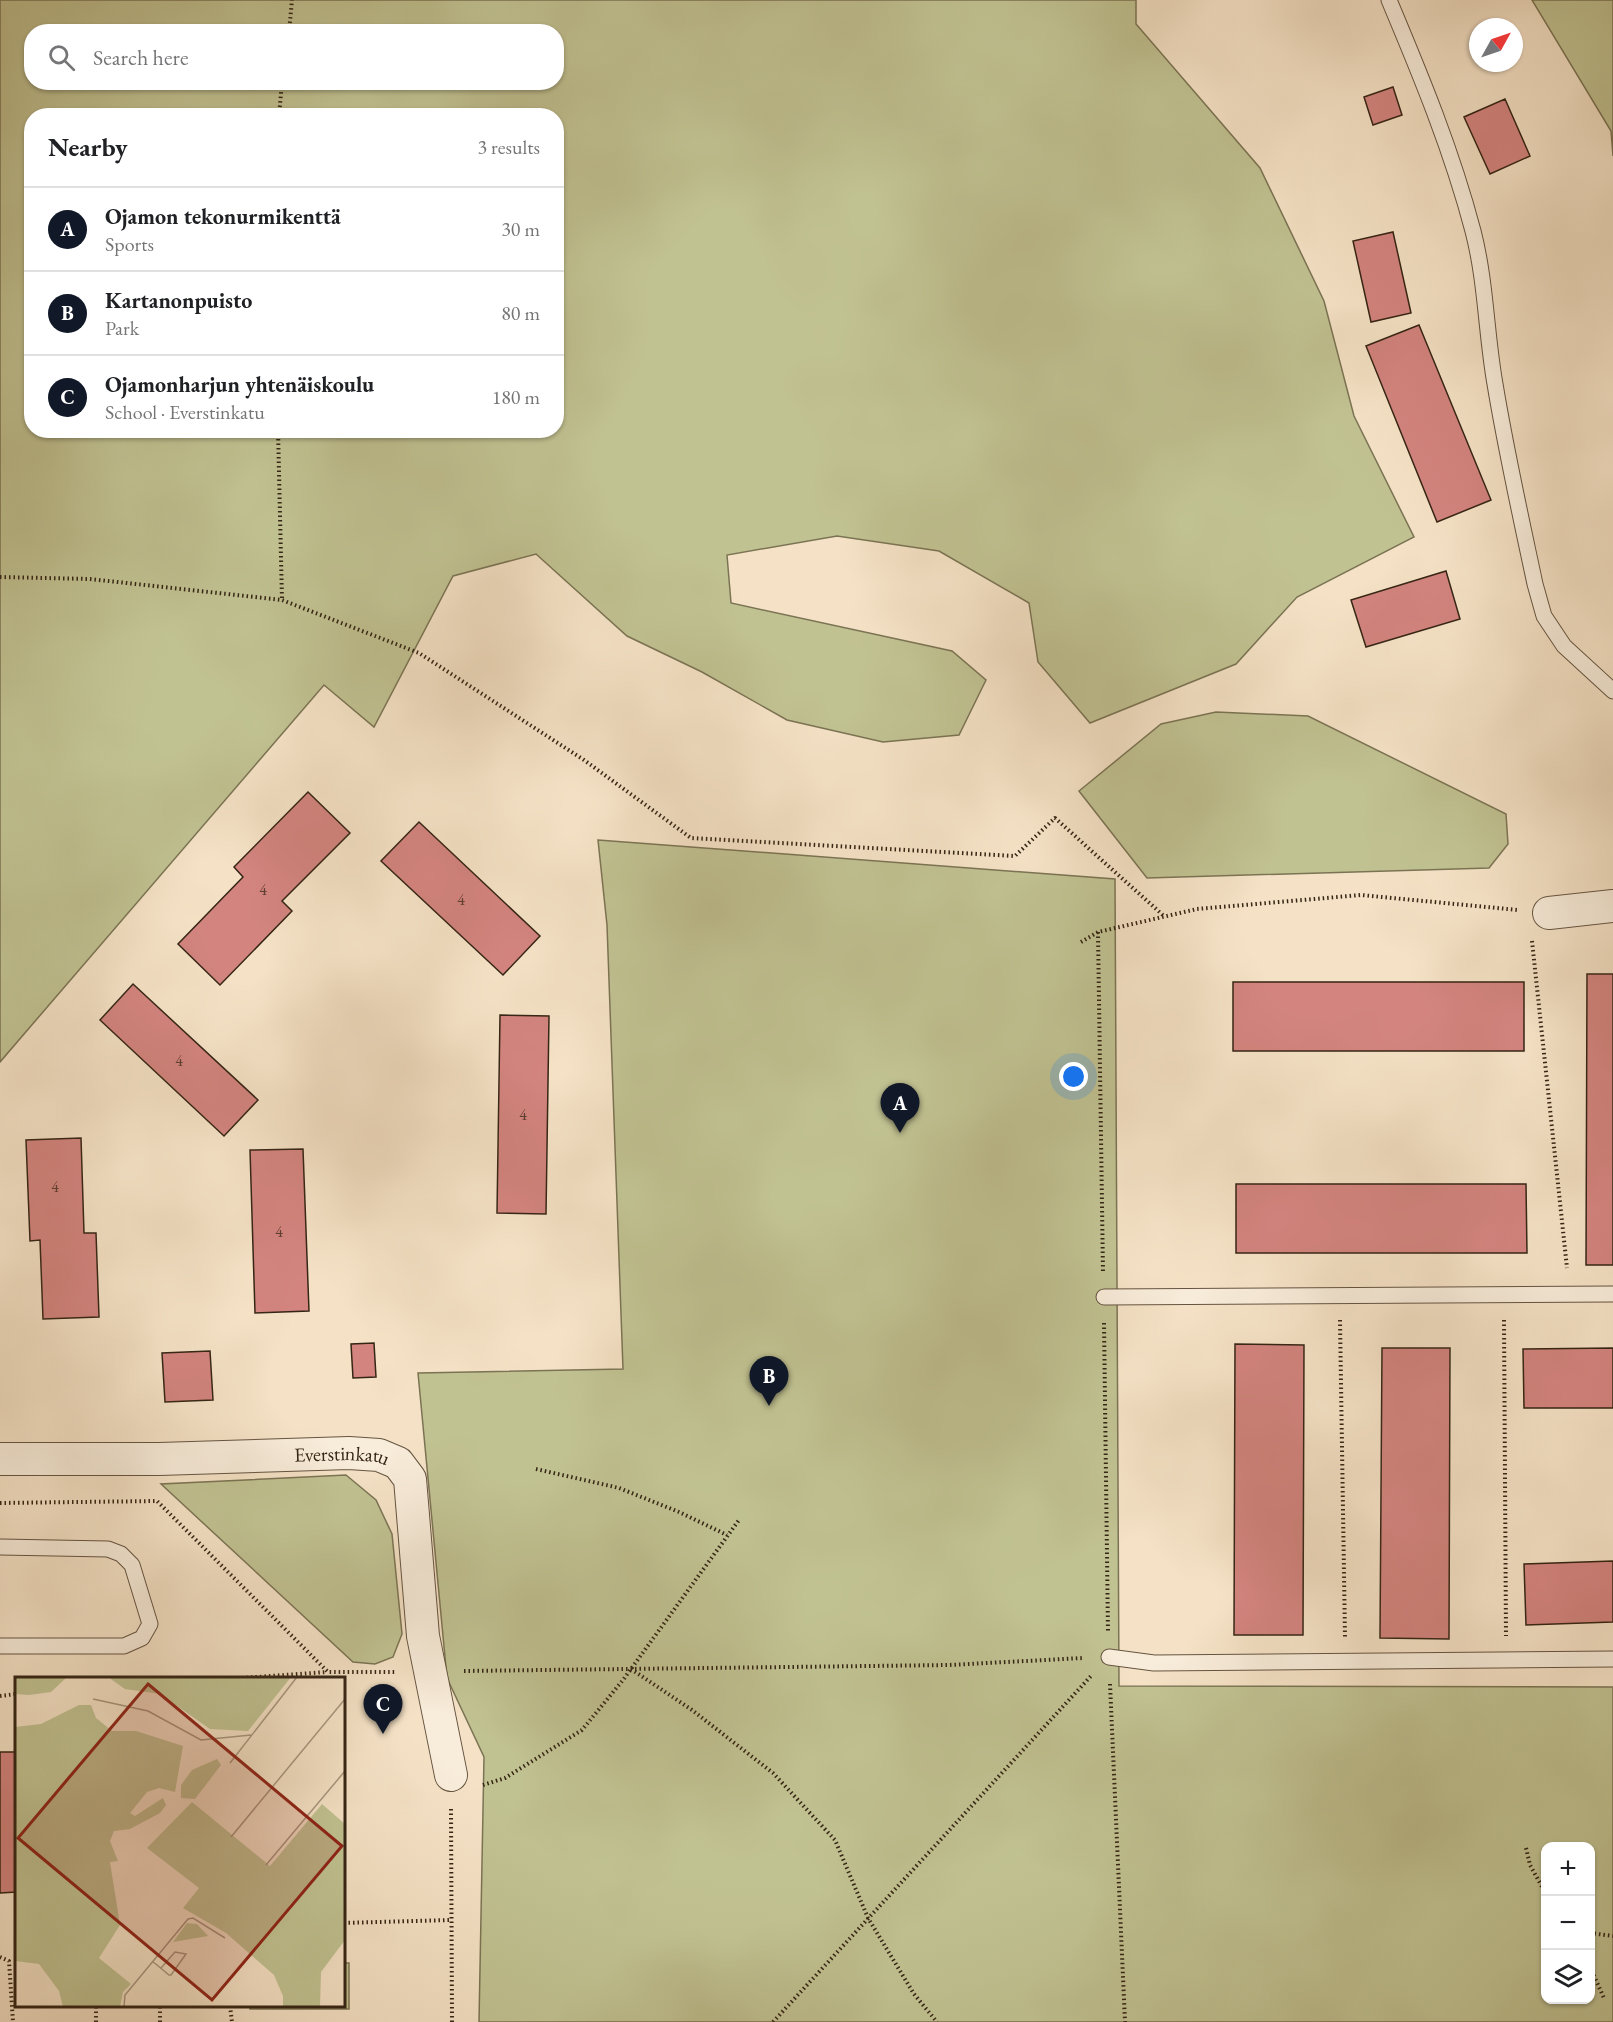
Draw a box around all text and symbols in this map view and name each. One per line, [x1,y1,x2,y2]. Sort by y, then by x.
north arrow [1469,18,1523,72]
search box [24,24,564,90]
icon: search [45,41,78,74]
text: Search here [93,43,188,72]
text: Nearby [48,130,128,164]
text: 3 results [477,134,540,160]
text: Ojamon tekonurmikenttä [105,202,341,231]
text: A [60,216,75,242]
text: 30 m [501,216,540,242]
text: Sports [105,231,154,257]
text: Kartanonpuisto [105,286,252,315]
text: B [61,300,74,326]
text: 80 m [501,300,540,326]
text: Park [105,315,139,341]
text: Ojamonharjun yhtenäiskoulu [105,370,374,399]
text: C [60,384,75,410]
text: 180 m [492,384,540,410]
text: School · Everstinkatu [105,399,265,425]
house number: 4 [259,879,267,900]
house number: 4 [457,889,465,910]
house number: 4 [175,1050,183,1071]
your location [1059,1062,1088,1091]
pin: A [880,1084,920,1133]
house number: 4 [519,1104,527,1125]
house number: 4 [51,1176,59,1197]
house number: 4 [275,1221,283,1242]
pin: B [750,1356,788,1406]
street label: Everstinkatu [294,1440,394,1471]
inset map [15,1677,345,2007]
pin: C [364,1684,403,1734]
map controls [1541,1842,1595,2004]
button: + [1541,1842,1595,1896]
button: − [1541,1896,1595,1950]
button: layers [1541,1950,1595,2004]

